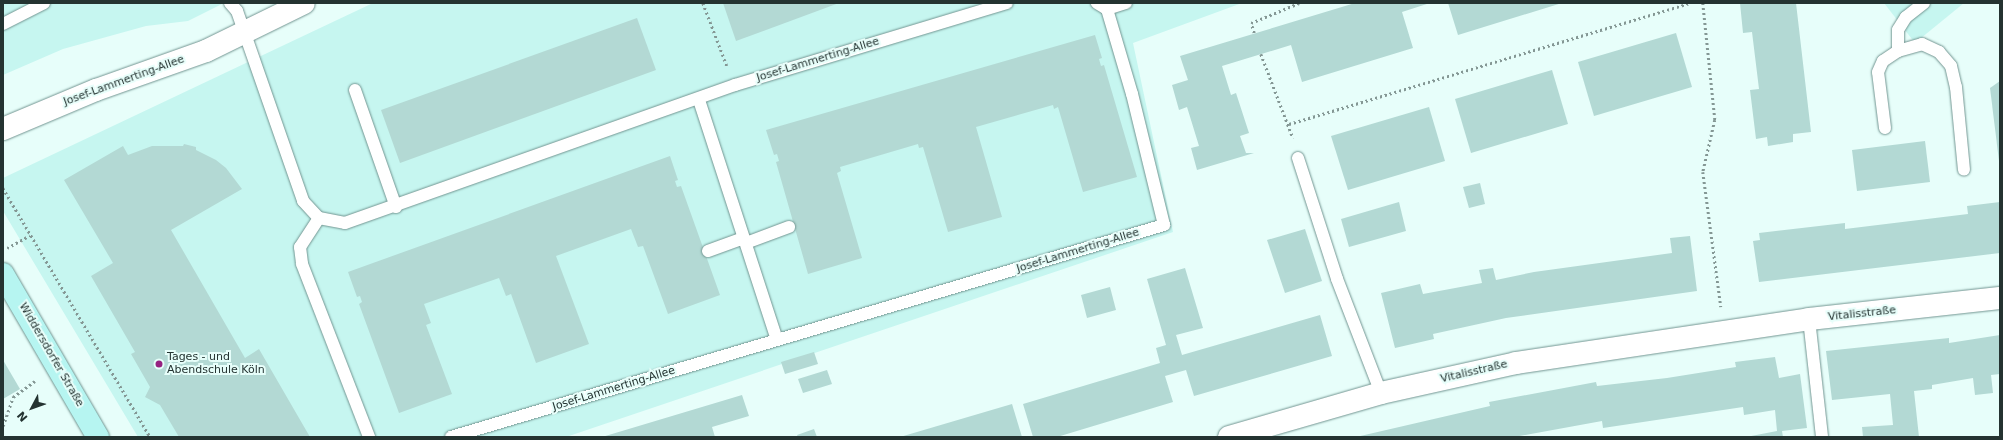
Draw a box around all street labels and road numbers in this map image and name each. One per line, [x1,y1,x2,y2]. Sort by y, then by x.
street label: Josef-Lammerting-Allee [755,35,881,85]
street label: Josef-Lammerting-Allee [62,53,186,109]
street label: Josef-Lammerting-Allee [1015,226,1141,276]
street label: Widdersdorfer Straße [16,301,86,409]
street label: Vitalisstraße [1827,304,1897,324]
street label: Vitalisstraße [1439,358,1509,386]
street label: Josef-Lammerting-Allee [551,364,677,414]

